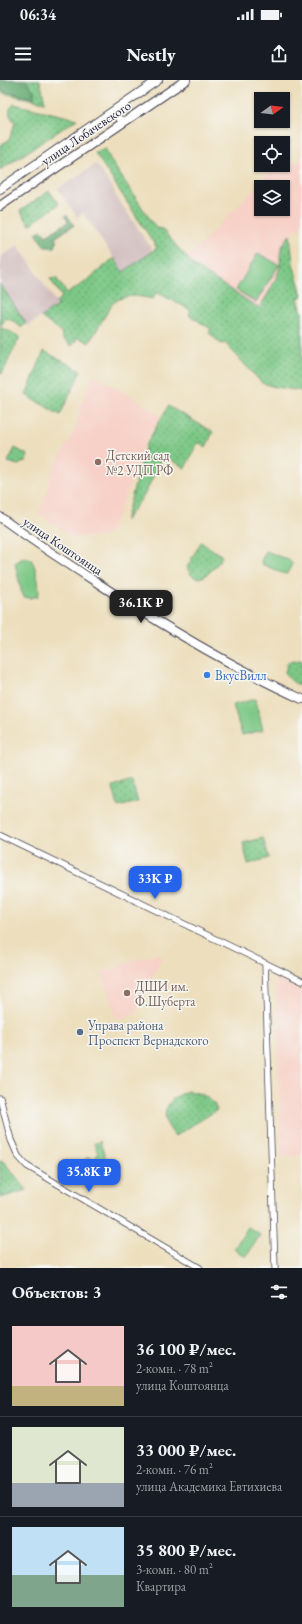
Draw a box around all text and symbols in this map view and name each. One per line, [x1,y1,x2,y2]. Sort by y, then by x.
text: 06:34 [20,5,56,24]
icon: menu [12,43,34,65]
text: Nestly [126,43,176,66]
icon: share [268,43,290,65]
north arrow [254,92,290,128]
map controls [254,92,290,216]
street label: улица Лобачевского [38,97,134,169]
button: locate [254,136,290,172]
button: layers [254,180,290,216]
place label: Детский сад №2 УДП РФ [106,447,173,479]
marker: Детский сад №2 УДП РФ [93,457,103,467]
street label: улица Коштоянца [20,513,107,579]
pin: 36.1K ₽ [104,590,178,624]
text: 36.1K ₽ [119,594,163,611]
place label: ВкусВилл [215,667,267,684]
marker: ВкусВилл [202,670,212,680]
pin: 33K ₽ [127,866,183,900]
text: 33K ₽ [138,870,172,887]
place label: ДШИ им. Ф.Шуберта [135,978,196,1010]
marker: ДШИ им. Ф.Шуберта [122,988,132,998]
place label: Управа района Проспект Вернадского [87,1017,209,1049]
marker: Управа района Проспект Вернадского [75,1027,85,1037]
pin: 35.8K ₽ [52,1159,126,1193]
text: 35.8K ₽ [67,1163,111,1180]
text: Объектов: 3 [12,1281,102,1303]
icon: filters [268,1281,290,1303]
text: 36 100 ₽/мес. [136,1338,236,1360]
icon: home [44,1342,92,1390]
text: 2-комн. · 78 m² [136,1360,213,1377]
text: улица Коштоянца [136,1377,229,1394]
text: 33 000 ₽/мес. [136,1439,236,1461]
icon: home [44,1443,92,1491]
text: 2-комн. · 76 m² [136,1461,213,1478]
text: улица Академика Евтихиева [136,1478,282,1495]
text: 35 800 ₽/мес. [136,1539,236,1561]
icon: home [44,1543,92,1591]
text: 3-комн. · 80 m² [136,1561,213,1578]
text: Квартира [136,1578,186,1595]

